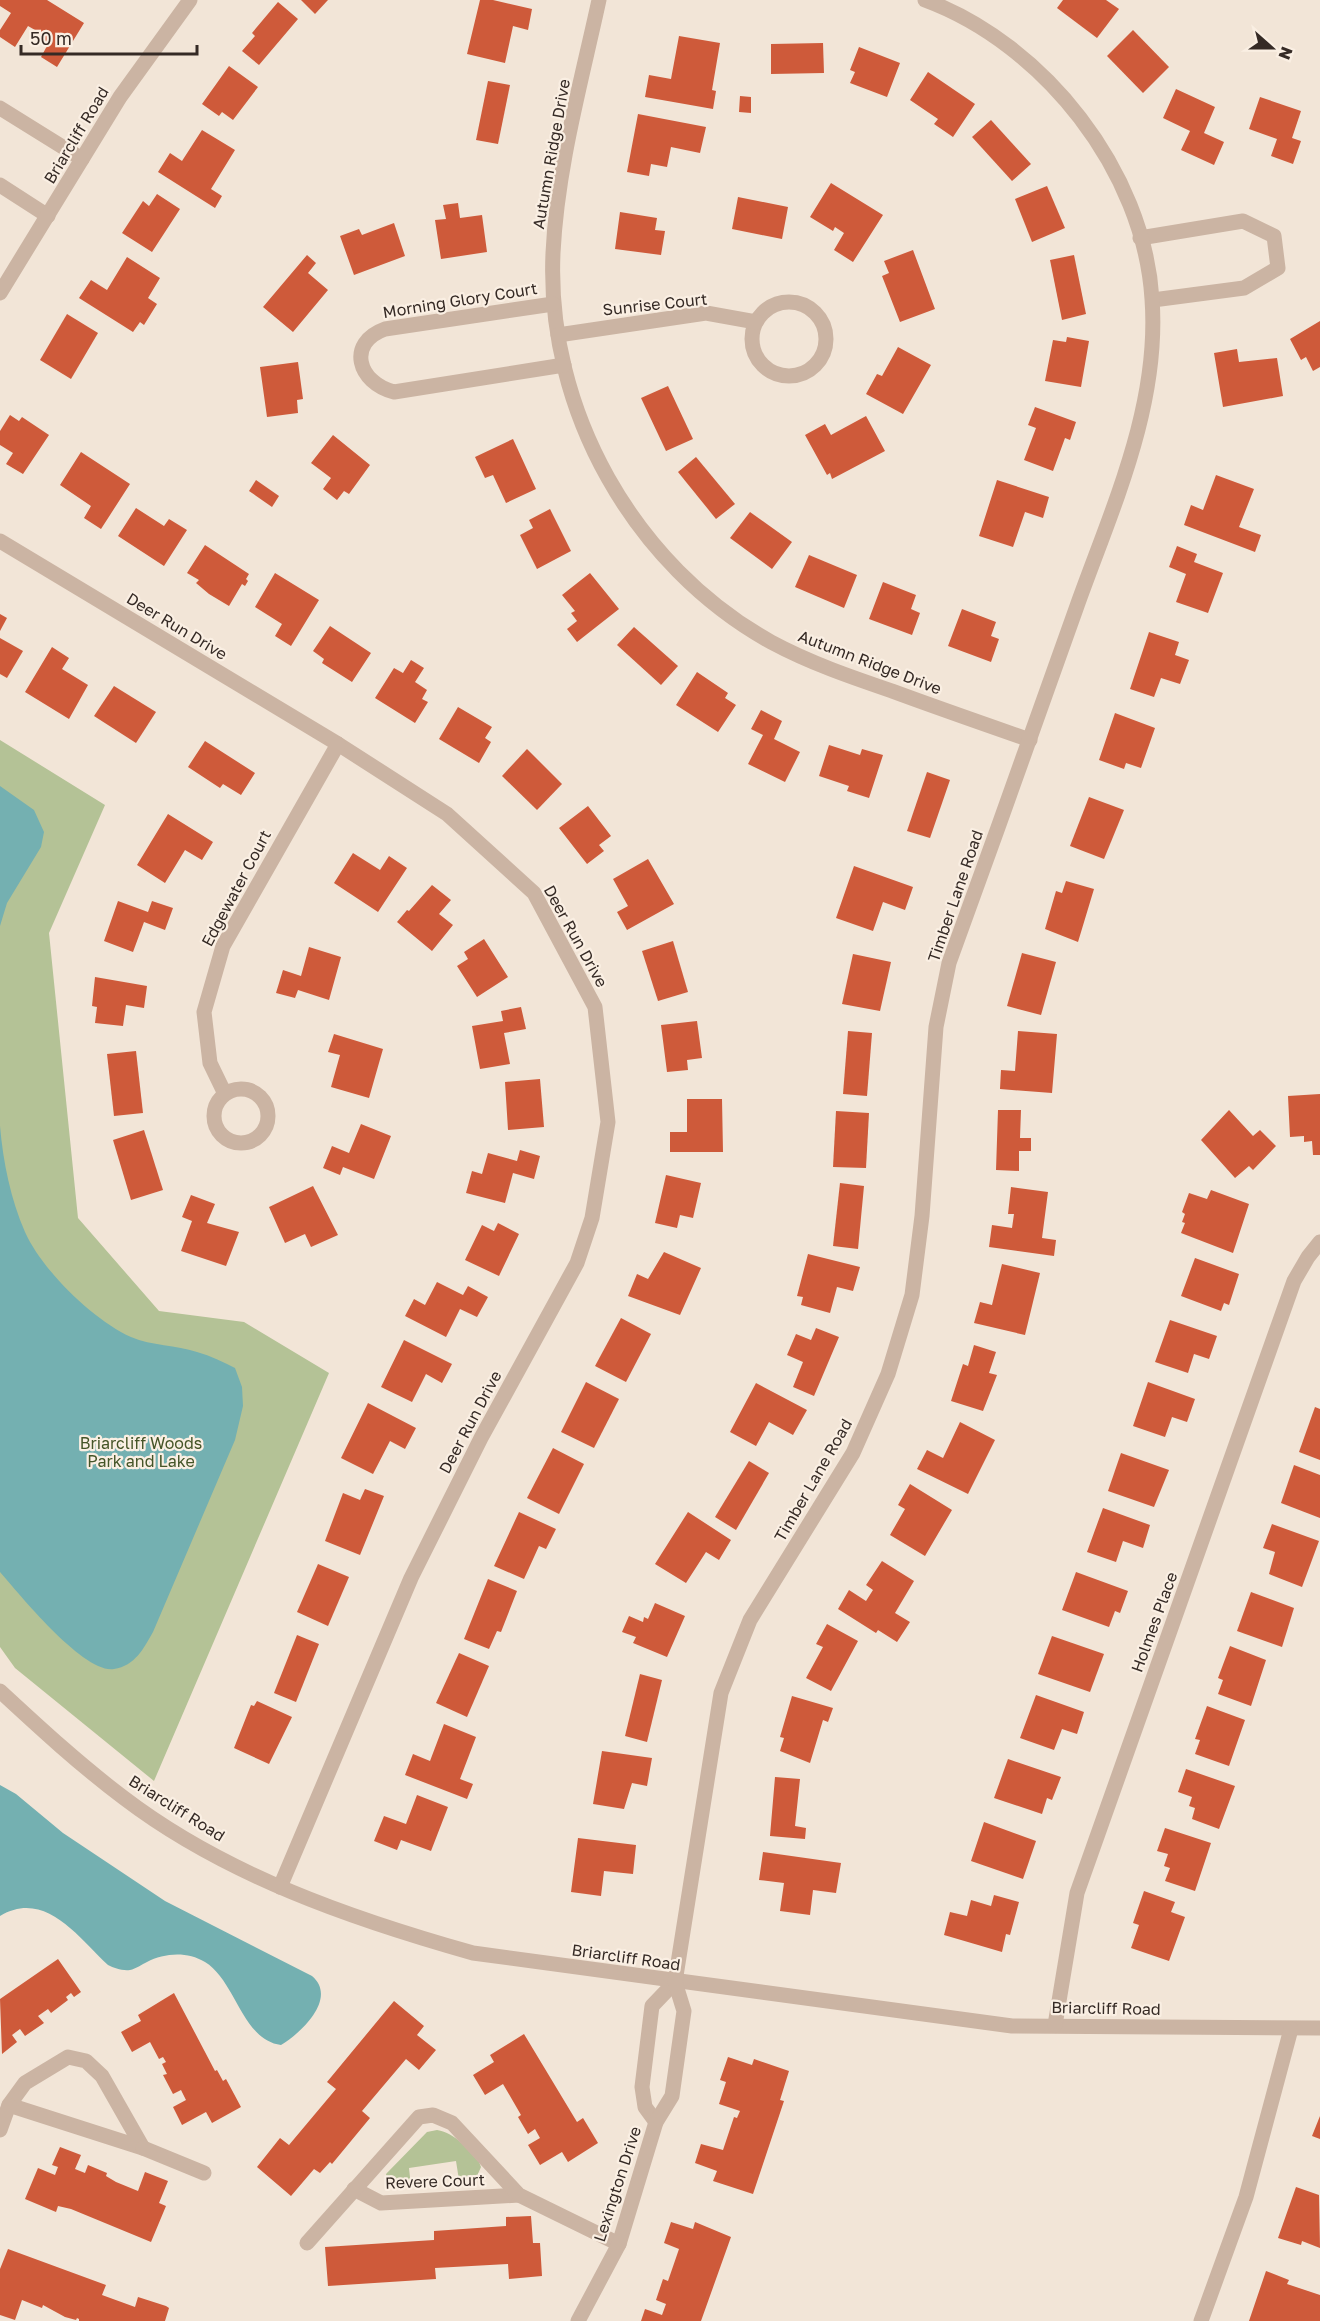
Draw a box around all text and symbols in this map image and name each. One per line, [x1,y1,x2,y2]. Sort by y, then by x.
scale bar [21,18,196,56]
north arrow [1242,18,1302,78]
text: 50 m [30,27,72,49]
text: N [1274,44,1298,63]
street label: Autumn Ridge Drive [528,77,574,231]
street label: Briarcliff Road [39,83,113,187]
street label: Morning Glory Court [381,278,539,322]
street label: Sunrise Court [602,289,708,319]
street label: Deer Run Drive [123,588,231,664]
street label: Autumn Ridge Drive [795,625,945,699]
street label: Edgewater Court [197,826,275,950]
street label: Timber Lane Road [923,827,987,965]
street label: Deer Run Drive [540,881,612,991]
street label: Deer Run Drive [434,1367,506,1477]
street label: Timber Lane Road [770,1415,856,1545]
park label: Briarcliff Woods Park and Lake [80,1433,202,1471]
street label: Holmes Place [1127,1569,1181,1675]
street label: Briarcliff Road [125,1770,229,1846]
street label: Briarcliff Road [570,1939,682,1975]
street label: Briarcliff Road [1051,1997,1161,2019]
street label: Lexington Drive [589,2124,645,2244]
street label: Revere Court [385,2169,485,2193]

